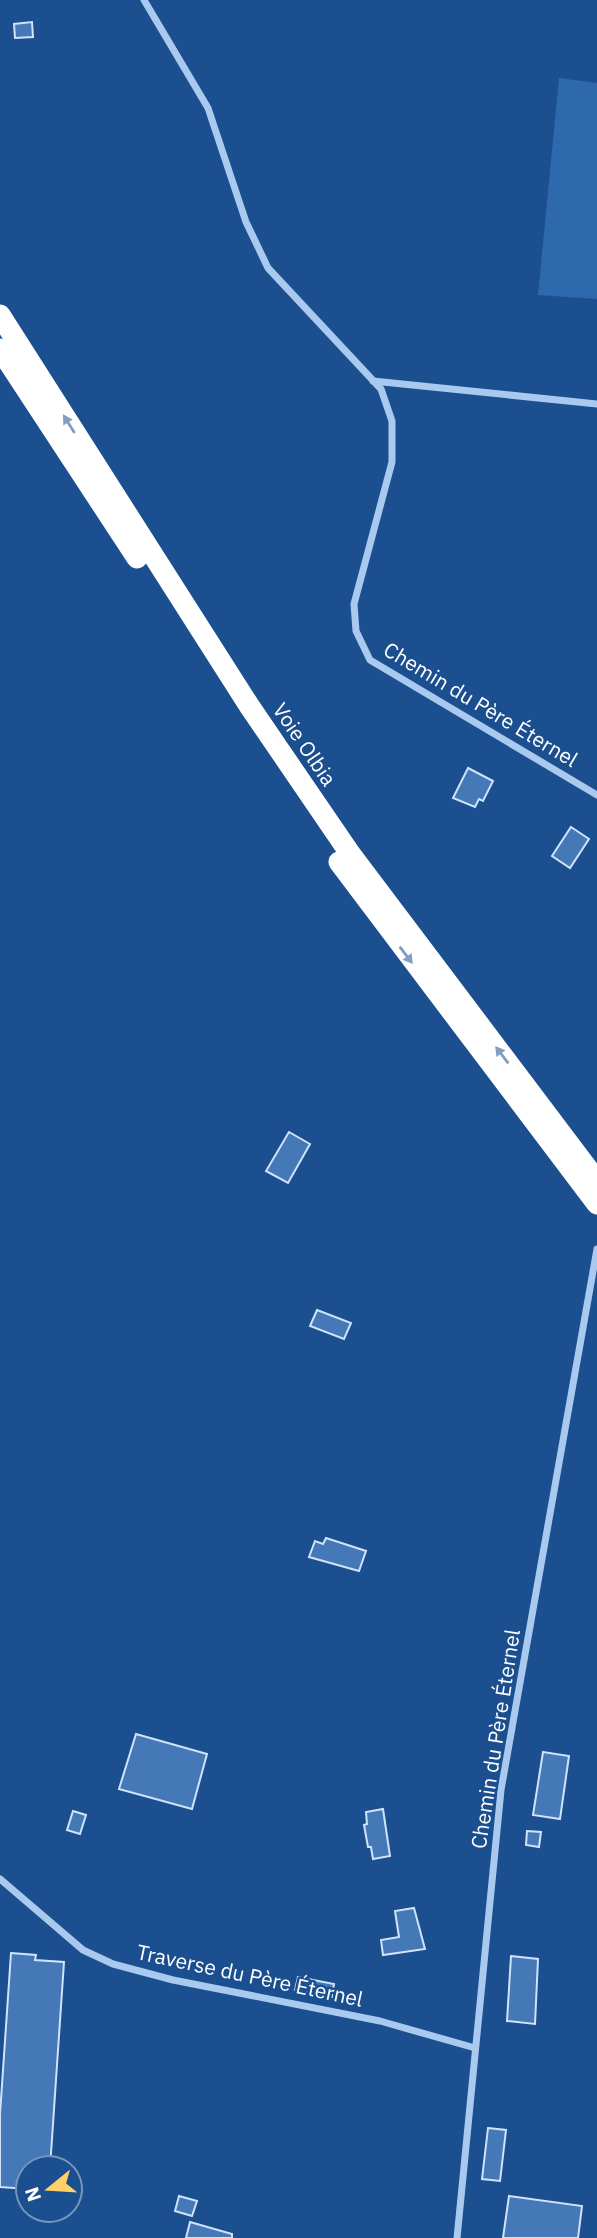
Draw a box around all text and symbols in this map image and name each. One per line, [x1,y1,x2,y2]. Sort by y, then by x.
one-way arrow [62,414,75,433]
street label: Chemin du Père Éternel [379,635,584,773]
street label: Voie Olbia [267,697,343,791]
one-way arrow [399,946,413,964]
one-way arrow [496,1046,510,1064]
street label: Chemin du Père Éternel [464,1627,526,1851]
street label: Traverse du Père Éternel [134,1937,366,2013]
north arrow [14,2154,84,2224]
text: N [19,2184,46,2205]

